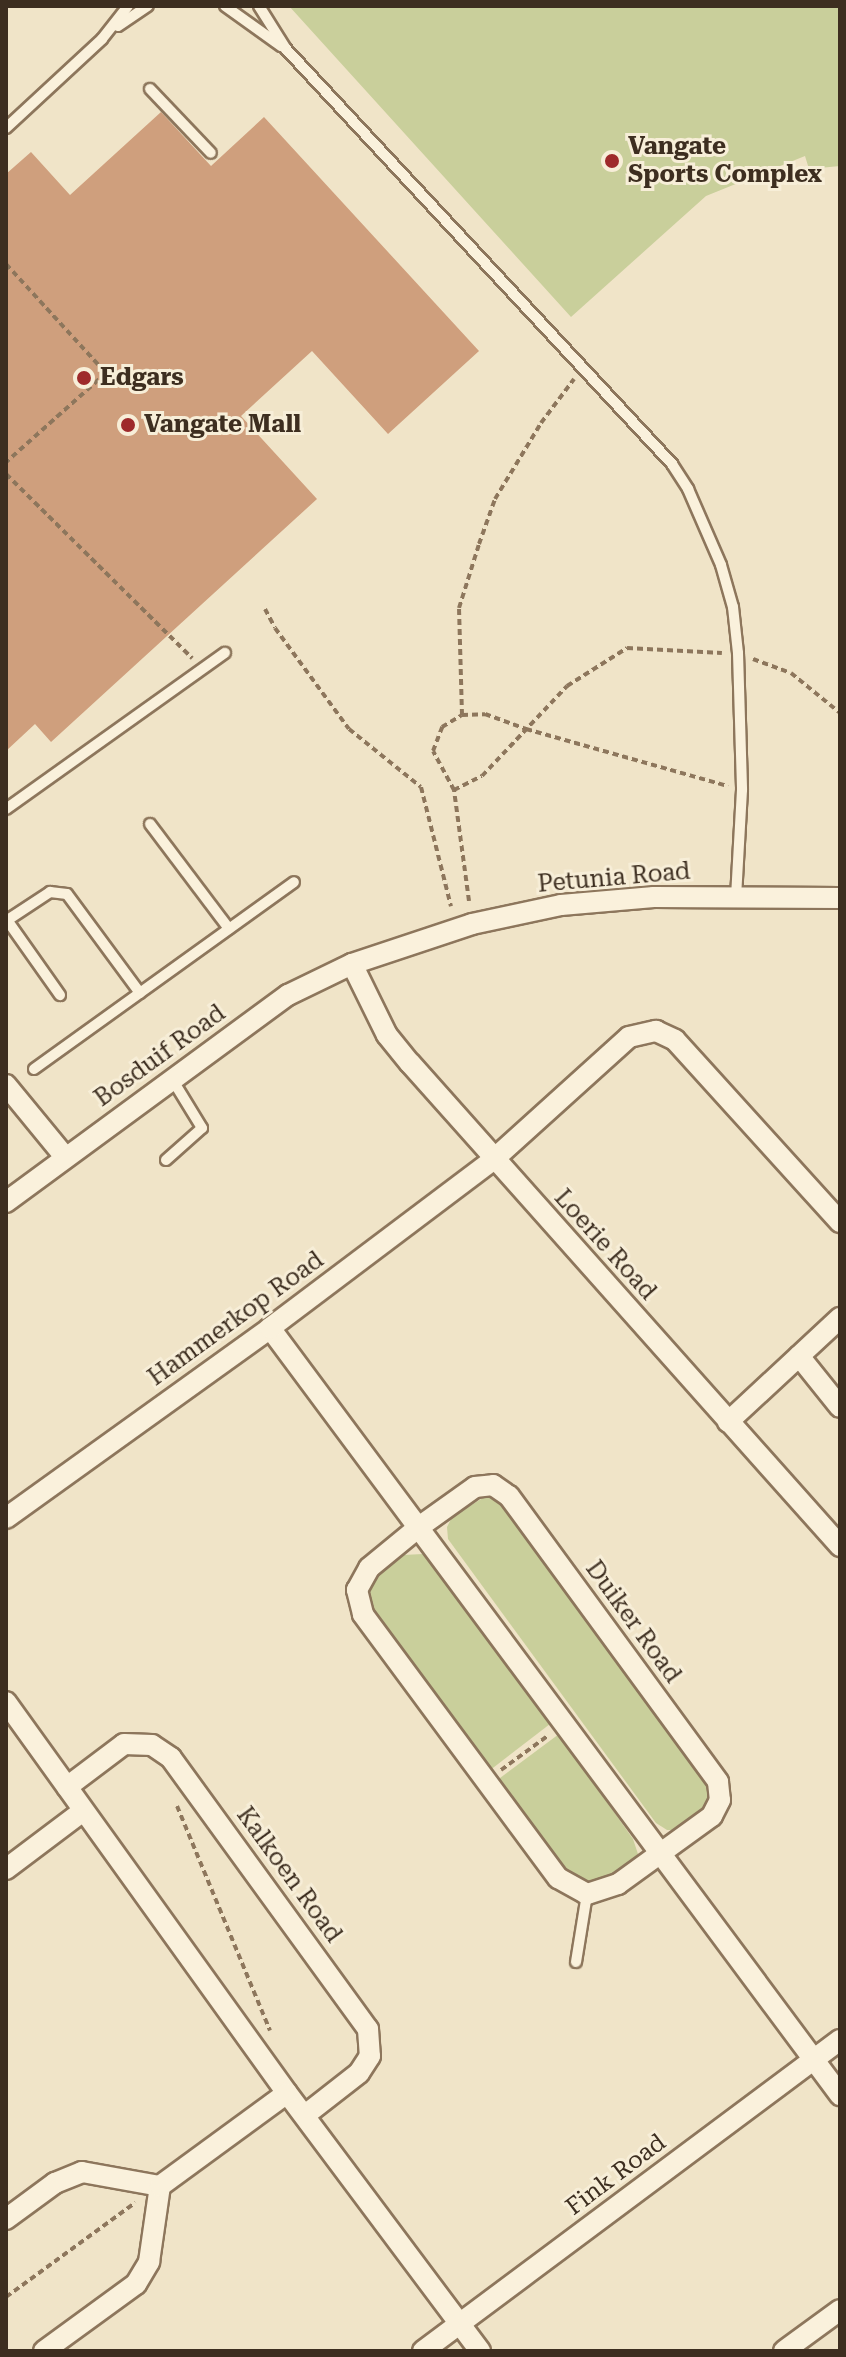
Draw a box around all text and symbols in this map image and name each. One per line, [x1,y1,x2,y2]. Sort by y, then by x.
place label: Vangate Sports Complex [628,133,822,189]
marker: Vangate Sports Complex [603,152,621,170]
place label: Edgars [100,364,184,392]
marker: Edgars [75,369,93,387]
place label: Vangate Mall [144,411,301,439]
marker: Vangate Mall [119,416,137,434]
street label: Petunia Road [536,857,692,899]
street label: Bosduif Road [89,999,231,1113]
street label: Loerie Road [548,1184,662,1306]
street label: Hammerkop Road [143,1246,329,1392]
street label: Duiker Road [579,1555,687,1689]
street label: Kalkoen Road [230,1802,348,1948]
street label: Fink Road [560,2128,672,2222]

